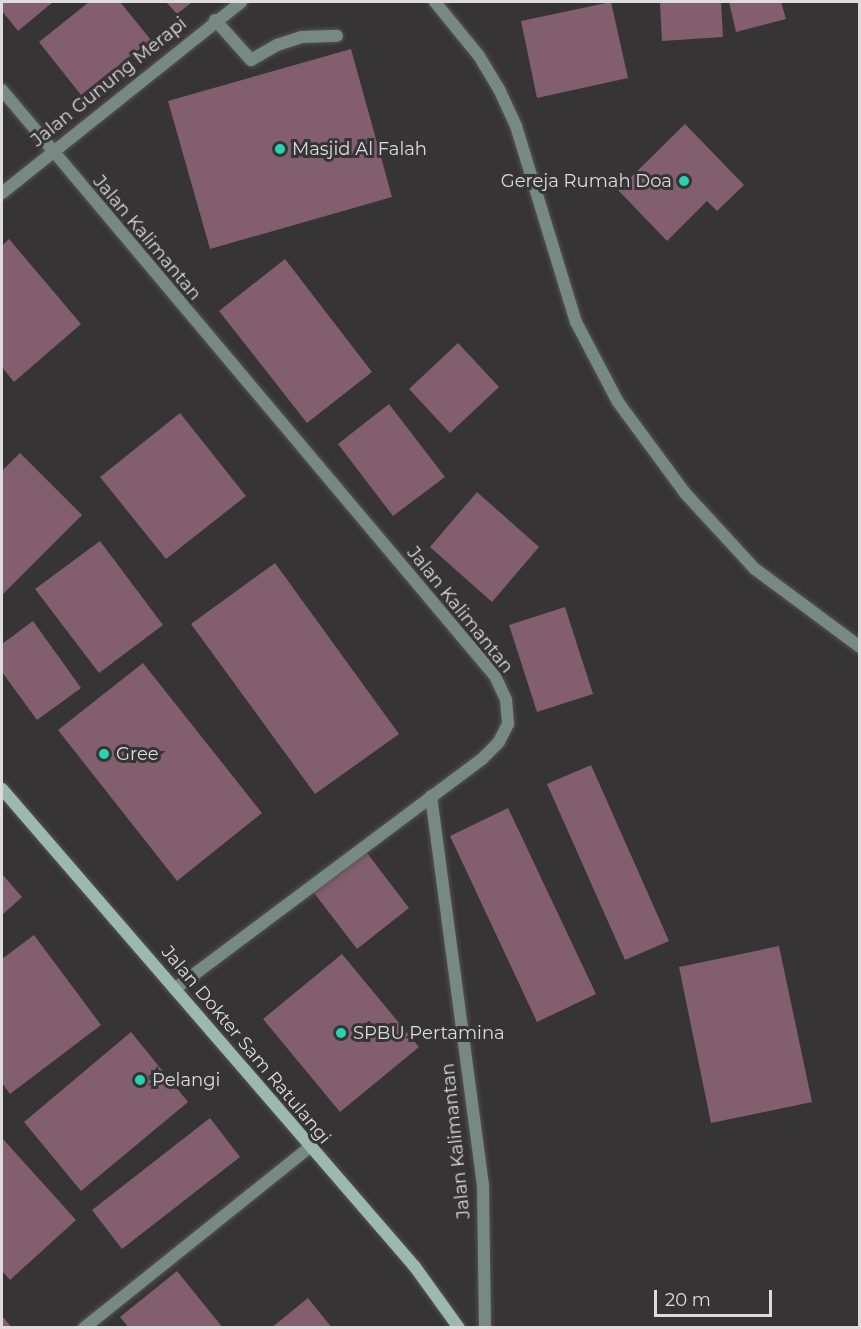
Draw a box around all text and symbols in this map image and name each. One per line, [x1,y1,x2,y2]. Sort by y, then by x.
street label: Jalan Gunung Merapi [27,13,191,151]
place label: Masjid Al Falah [292,138,427,160]
marker: Masjid Al Falah [273,142,287,156]
place label: Gereja Rumah Doa [501,170,672,192]
street label: Jalan Kalimantan [88,171,206,305]
marker: Gereja Rumah Doa [677,174,691,188]
street label: Jalan Kalimantan [402,542,518,678]
place label: Gree [116,743,159,765]
marker: Gree [97,747,111,761]
street label: Jalan Dokter Sam Ratulangi [157,942,335,1148]
place label: SPBU Pertamina [353,1022,505,1044]
marker: SPBU Pertamina [334,1026,348,1040]
street label: Jalan Kalimantan [437,1062,475,1220]
place label: Pelangi [152,1069,220,1091]
marker: Pelangi [133,1073,147,1087]
scale bar [657,1278,776,1316]
text: 20 m [665,1289,711,1311]

